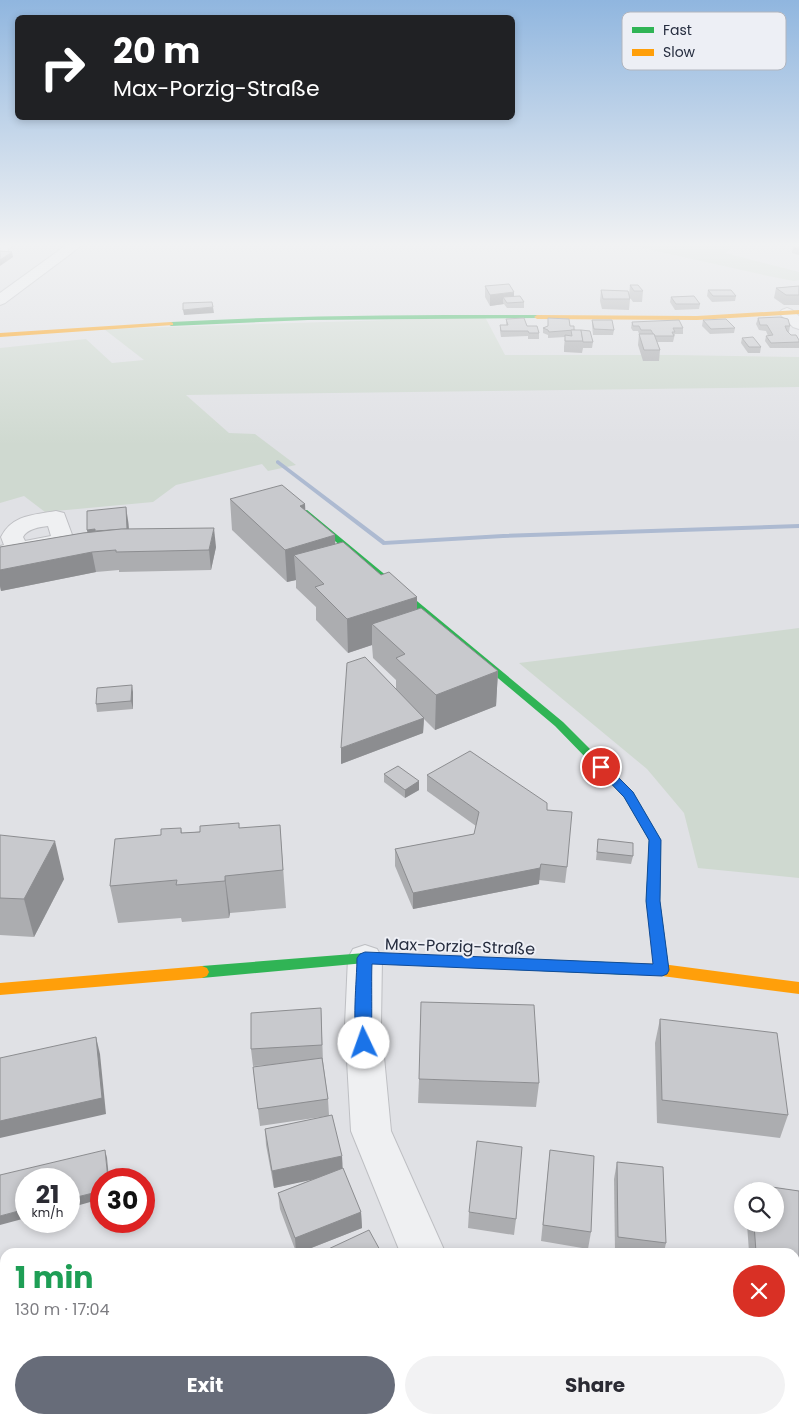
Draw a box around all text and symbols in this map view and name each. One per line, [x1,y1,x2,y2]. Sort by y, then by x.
legend [622,12,786,70]
text: Fast [663,20,692,40]
text: 20 m [113,26,200,75]
icon: right [30,35,95,100]
text: Slow [663,42,696,62]
text: Max-Porzig-Straße [113,73,320,104]
pin [580,746,622,788]
icon: arrive [587,753,615,781]
street label: Max-Porzig-Straße [385,932,536,961]
position arrow [337,1016,389,1068]
speed limit sign: 30 [90,1168,155,1233]
text: 21 [36,1177,59,1212]
map controls [734,1182,784,1232]
button: search [734,1182,784,1232]
text: km/h [32,1204,63,1221]
text: 1 min [15,1256,93,1299]
button: close [733,1265,785,1317]
text: 130 m · 17:04 [15,1298,110,1321]
button: Exit [15,1356,395,1414]
button: Share [405,1356,785,1414]

